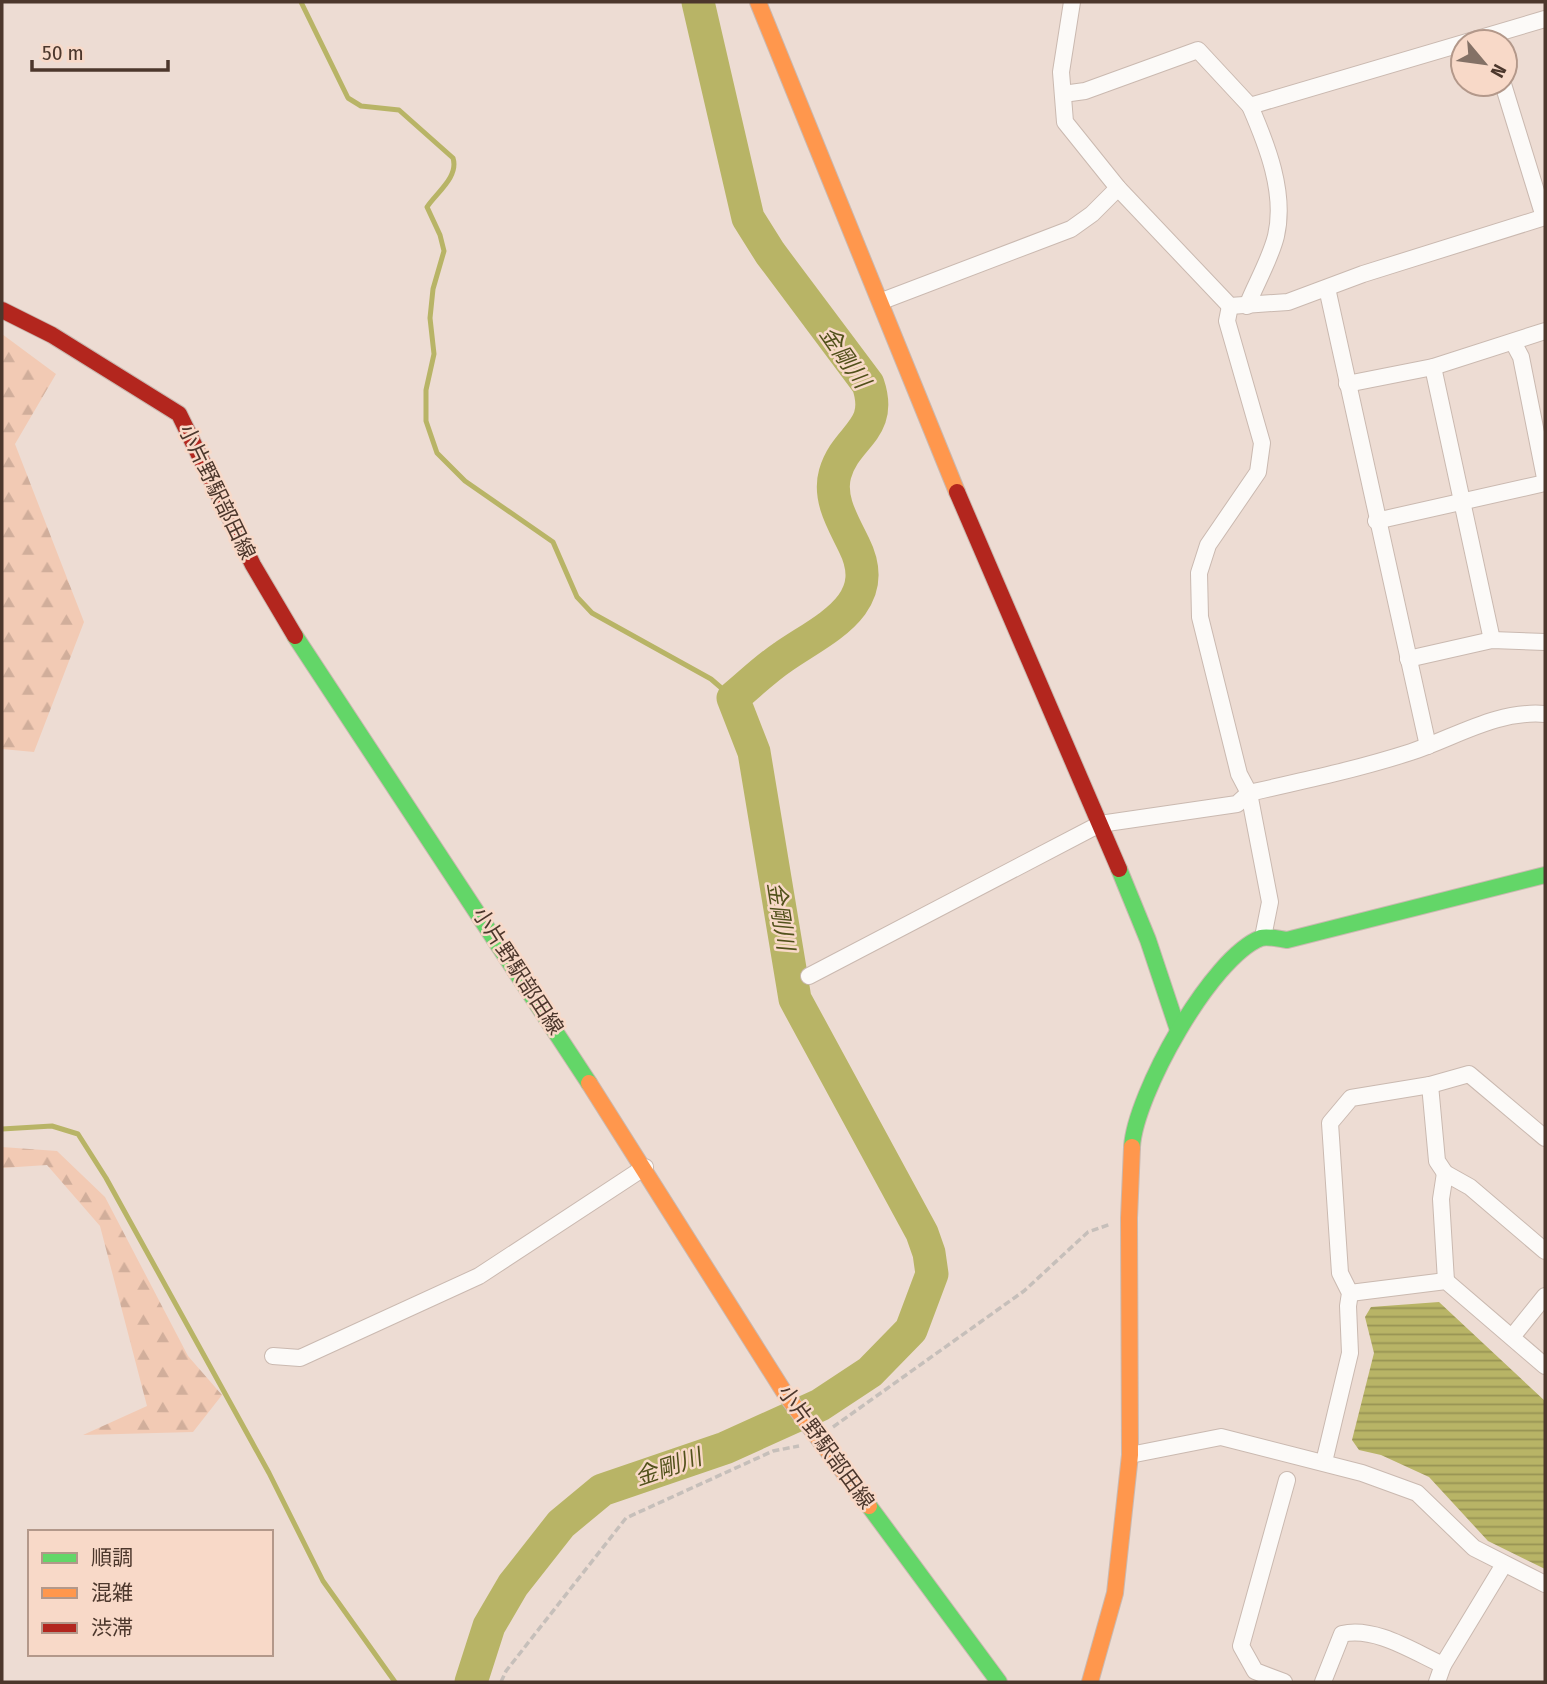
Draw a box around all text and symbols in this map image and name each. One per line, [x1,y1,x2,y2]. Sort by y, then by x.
scale bar [32,28,168,72]
north arrow [1449,28,1519,98]
text: 50 m [42,40,84,66]
text: N [1486,60,1511,82]
water label: 金剛川 [814,321,878,396]
street label: 小片野駅部田線 [173,420,261,564]
water label: 金剛川 [762,880,801,955]
street label: 小片野駅部田線 [467,902,569,1040]
street label: 小片野駅部田線 [772,1380,880,1514]
water label: 金剛川 [631,1442,708,1491]
legend [28,1530,273,1656]
text: 順調 [91,1545,133,1571]
text: 混雑 [91,1580,133,1606]
text: 渋滞 [91,1615,133,1641]

